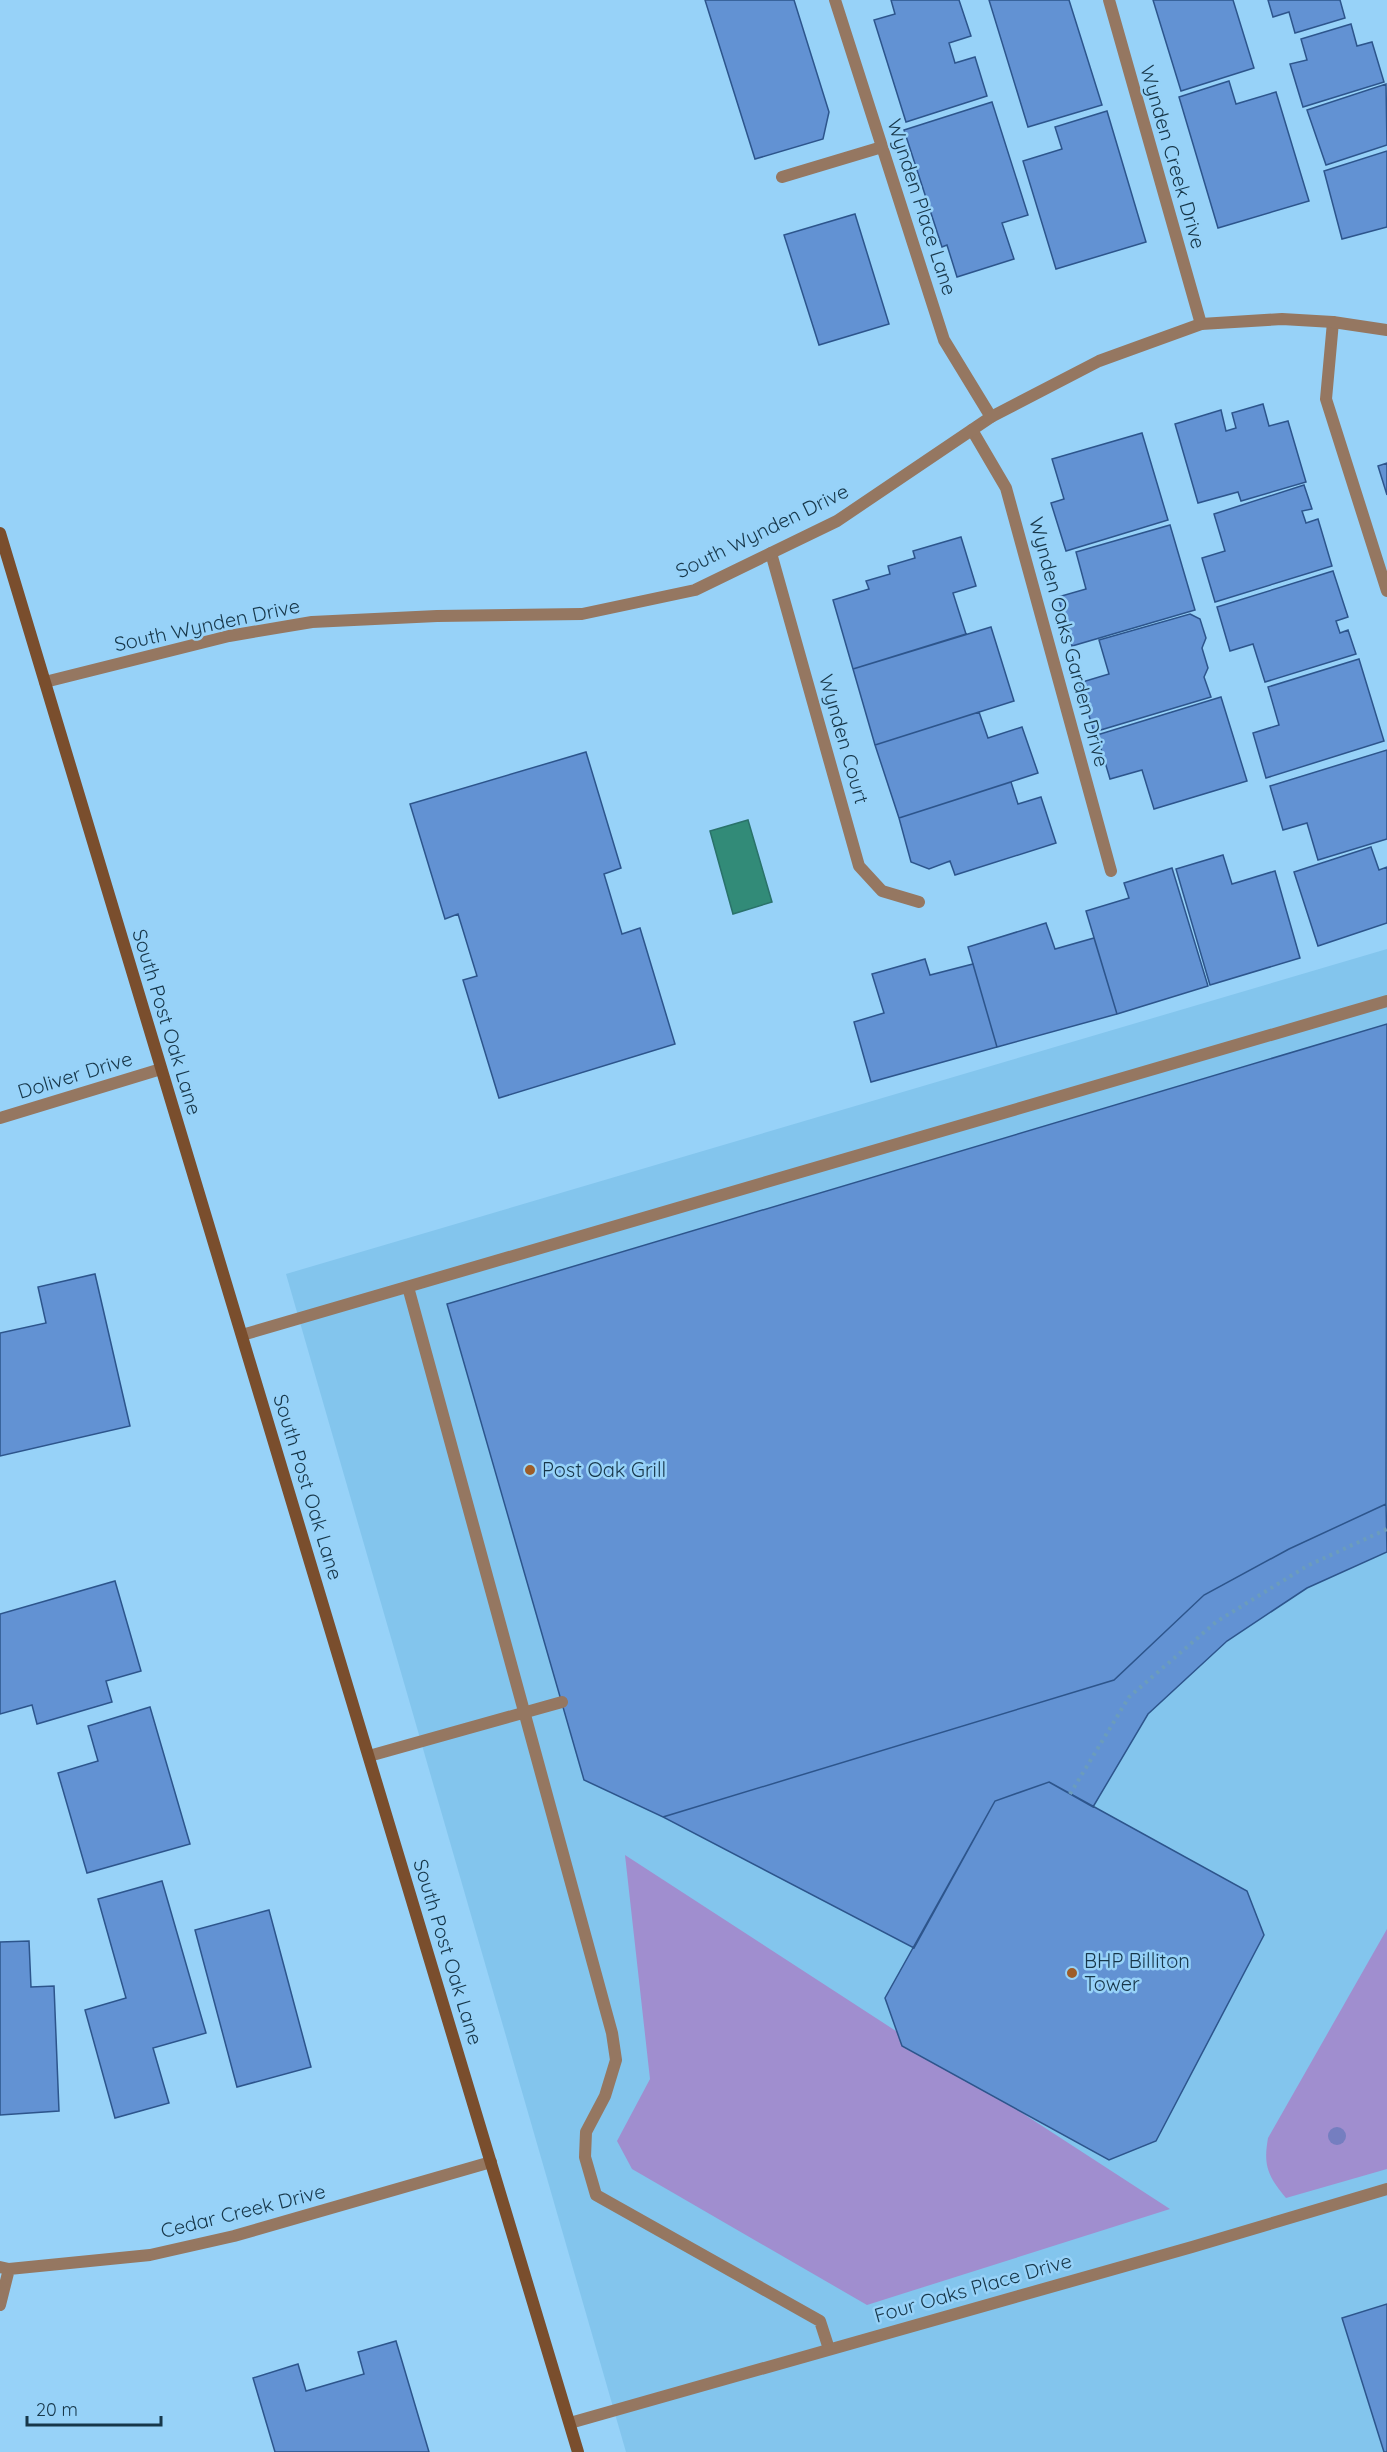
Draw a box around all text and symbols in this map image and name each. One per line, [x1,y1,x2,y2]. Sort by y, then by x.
street label: Wynden Creek Drive [1135,62,1212,252]
street label: Wynden Place Lane [882,115,963,298]
street label: South Wynden Drive [671,478,852,583]
street label: Wynden Oaks Garden Drive [1024,514,1115,770]
street label: South Wynden Drive [112,593,302,656]
street label: Wynden Court [814,671,875,807]
street label: South Post Oak Lane [127,926,208,1118]
street label: Doliver Drive [14,1045,135,1104]
street label: South Post Oak Lane [268,1391,349,1583]
place label: Post Oak Grill [542,1457,666,1482]
marker: Post Oak Grill [523,1463,537,1477]
street label: South Post Oak Lane [408,1856,489,2048]
place label: BHP Billiton Tower [1084,1948,1190,1996]
marker: BHP Billiton Tower [1065,1966,1079,1980]
street label: Cedar Creek Drive [158,2178,328,2243]
street label: Four Oaks Place Drive [871,2247,1075,2328]
scale bar [27,2389,160,2427]
text: 20 m [36,2398,78,2421]

